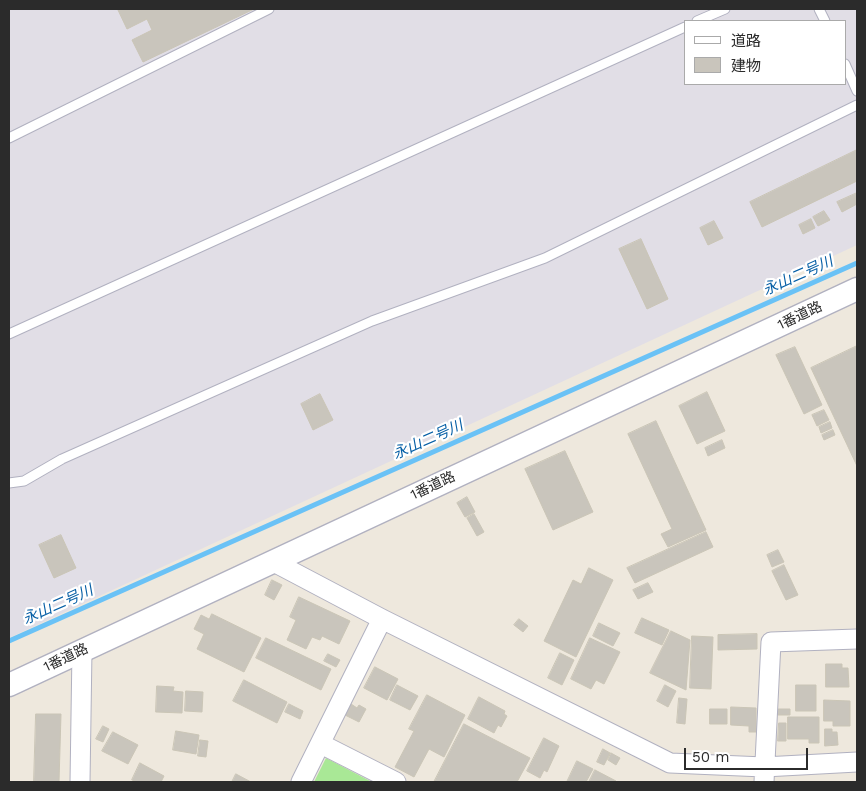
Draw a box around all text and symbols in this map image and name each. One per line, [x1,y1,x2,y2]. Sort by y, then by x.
legend [684,20,846,85]
text: 道路 [731,32,761,50]
text: 建物 [731,57,761,75]
water label: 永山二号川 [760,253,836,299]
street label: 1番道路 [775,298,825,334]
water label: 永山二号川 [390,417,466,463]
street label: 1番道路 [408,468,458,504]
water label: 永山二号川 [20,582,96,628]
street label: 1番道路 [41,640,91,676]
scale bar [686,738,810,770]
text: 50 m [692,748,729,766]

